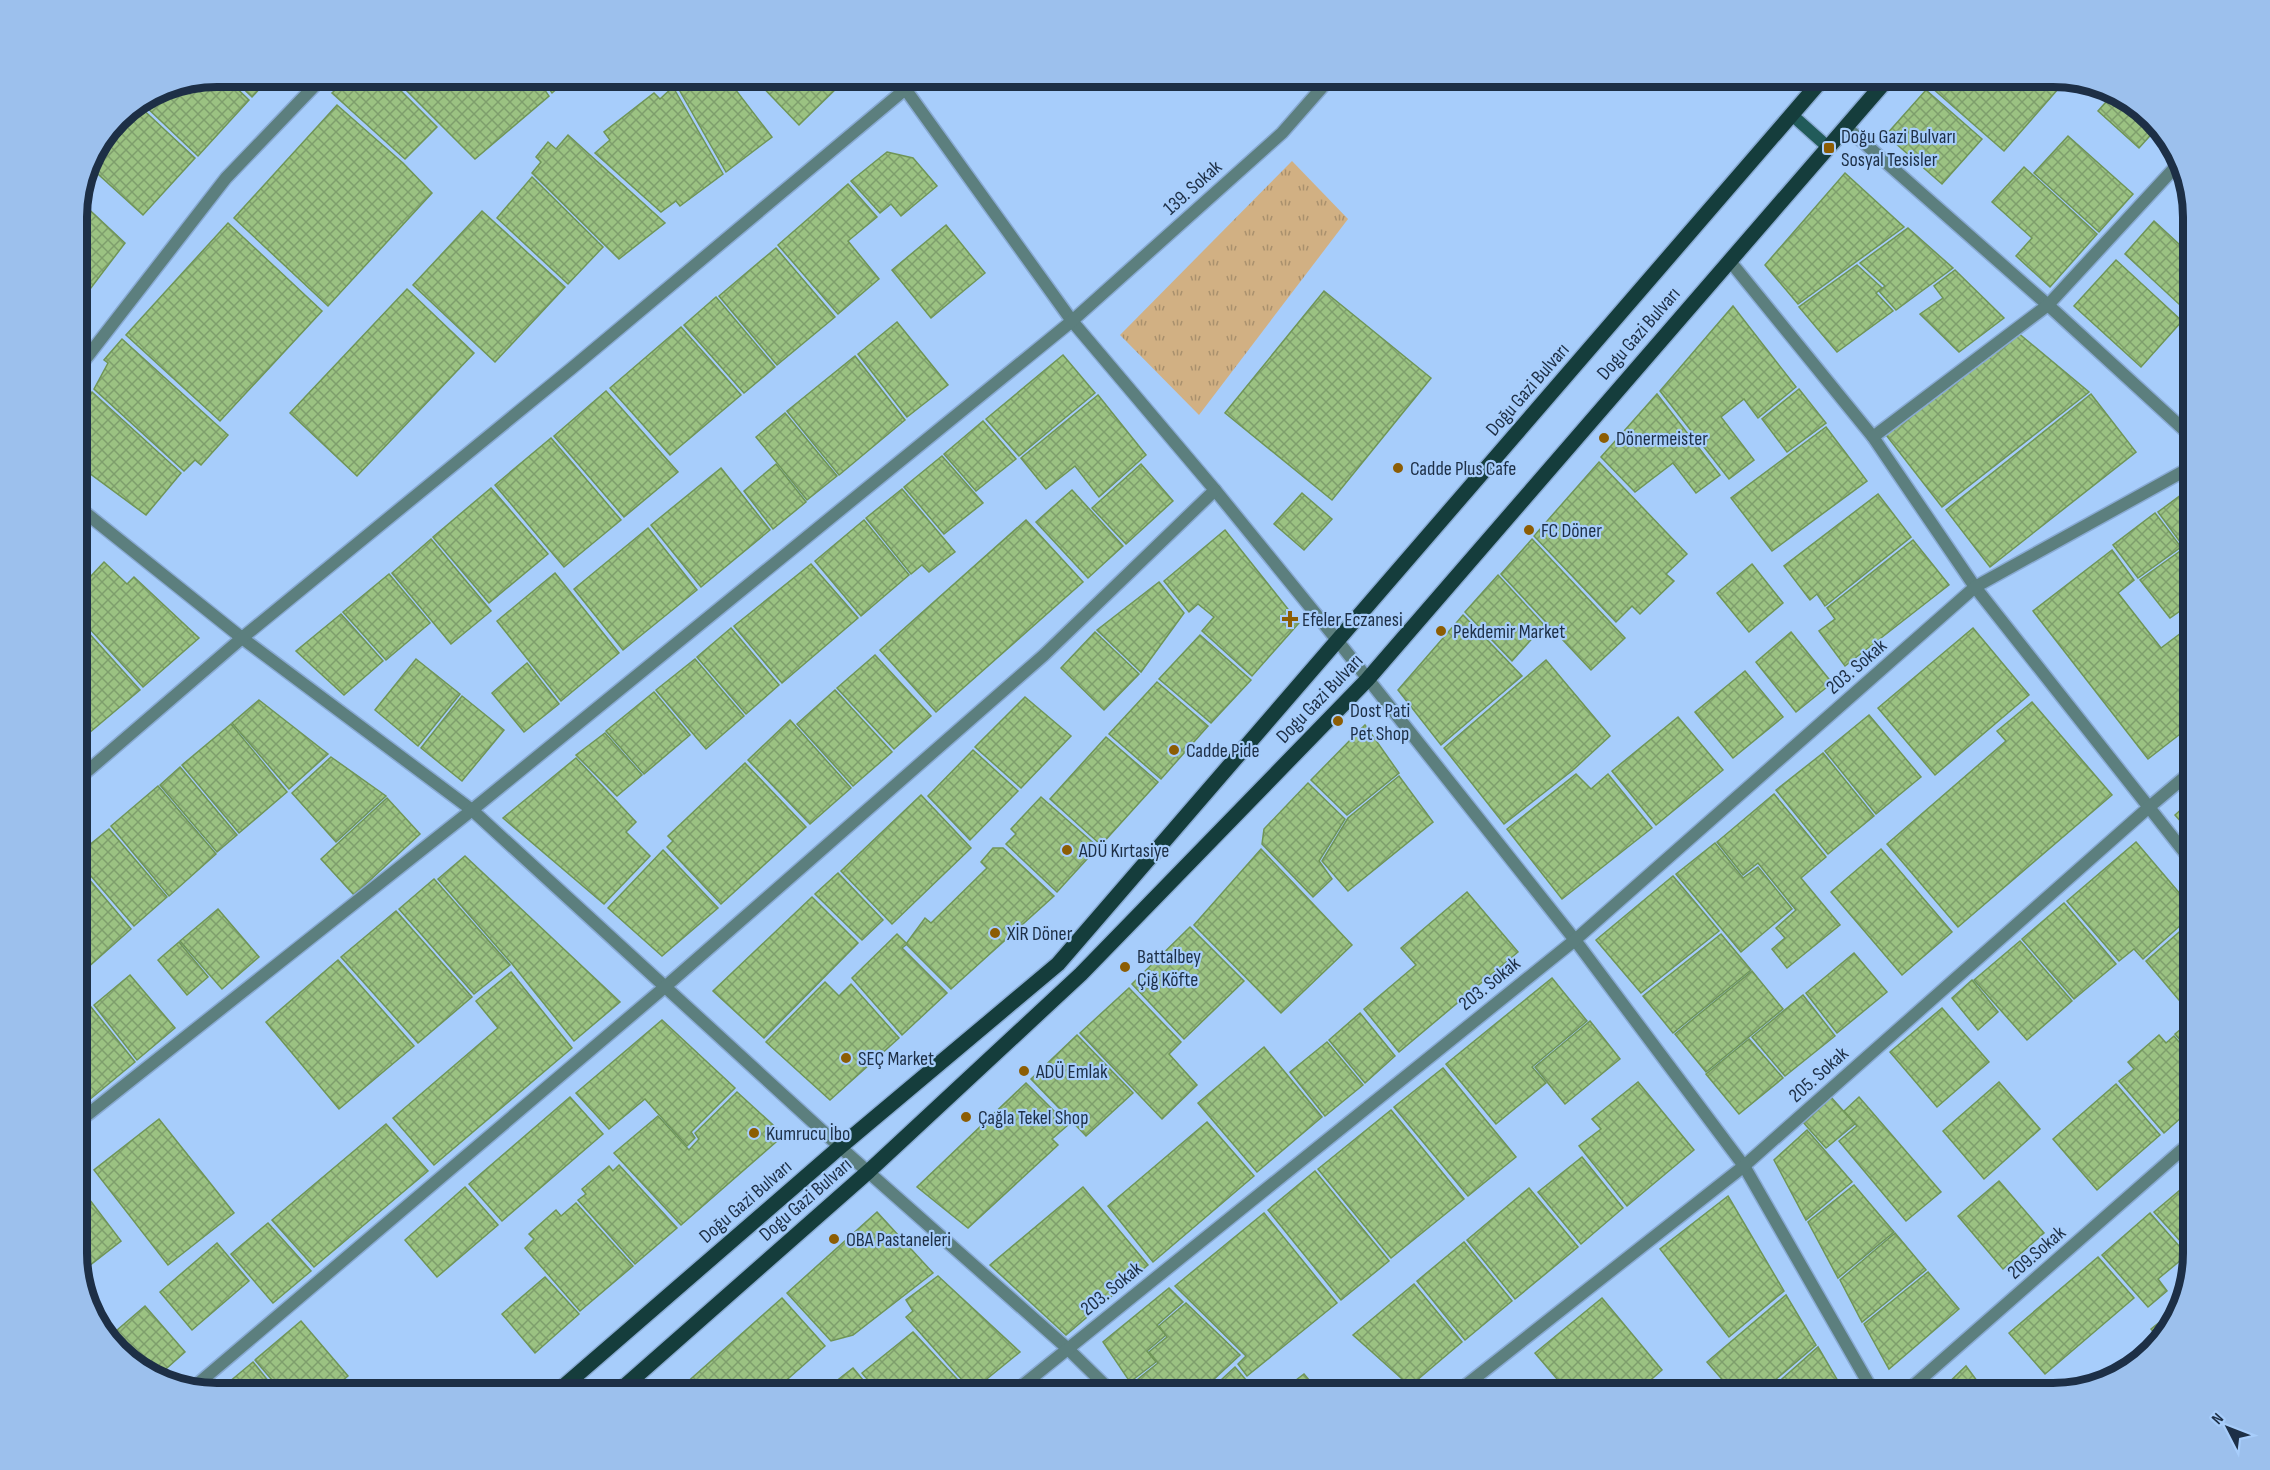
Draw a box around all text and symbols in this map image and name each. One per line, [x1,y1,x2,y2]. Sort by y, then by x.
place label: Doğu Gazi Bulvarı Sosyal Tesisler [1841,125,1956,172]
marker: Doğu Gazi Bulvarı Sosyal Tesisler [1822,141,1836,155]
street label: 139. Sokak [1158,155,1227,220]
street label: Dogu Gazi Bulvarı [1592,282,1685,385]
street label: Doğu Gazi Bulvarı [1481,338,1574,441]
place label: Dönermeister [1616,427,1708,451]
marker: Dönermeister [1597,431,1611,445]
place label: Cadde Plus Cafe [1410,457,1516,481]
marker: Cadde Plus Cafe [1391,461,1405,475]
place label: FC Döner [1541,519,1602,543]
marker: FC Döner [1522,523,1536,537]
place label: Efeler Eczanesi [1302,608,1403,632]
marker: Efeler Eczanesi [1283,612,1297,626]
place label: Pekdemir Market [1453,620,1565,644]
marker: Pekdemir Market [1434,624,1448,638]
street label: 203. Sokak [1821,634,1892,700]
street label: Dogu Gazi Bulvarı [1271,649,1368,748]
place label: Dost Pati Pet Shop [1350,699,1410,746]
marker: Dost Pati Pet Shop [1331,714,1345,728]
place label: Cadde Pide [1186,739,1260,763]
marker: Cadde Pide [1167,743,1181,757]
place label: ADÜ Kırtasiye [1078,839,1169,863]
marker: ADÜ Kırtasiye [1060,843,1074,857]
place label: XİR Döner [1006,922,1073,946]
marker: XİR Döner [988,926,1002,940]
place label: Battalbey Çiğ Köfte [1137,945,1201,992]
street label: 203. Sokak [1454,951,1526,1016]
marker: Battalbey Çiğ Köfte [1118,960,1132,974]
street label: 205. Sokak [1784,1042,1854,1108]
place label: SEÇ Market [858,1047,934,1071]
marker: SEÇ Market [839,1051,853,1065]
place label: ADÜ Emlak [1035,1060,1108,1084]
marker: ADÜ Emlak [1017,1064,1031,1078]
place label: Çağla Tekel Shop [978,1106,1088,1130]
marker: Çağla Tekel Shop [959,1110,973,1124]
place label: Kumrucu İbo [766,1122,850,1146]
marker: Kumrucu İbo [747,1126,761,1140]
street label: Dogu Gazi Bulvarı [754,1153,857,1246]
street label: Doğu Gazi Bulvarı [694,1155,797,1248]
street label: 209.Sokak [2003,1221,2071,1285]
place label: OBA Pastaneleri [846,1228,951,1252]
marker: OBA Pastaneleri [827,1232,841,1246]
street label: 203. Sokak [1076,1256,1148,1321]
north arrow [2198,1398,2258,1458]
text: N [2208,1409,2228,1428]

